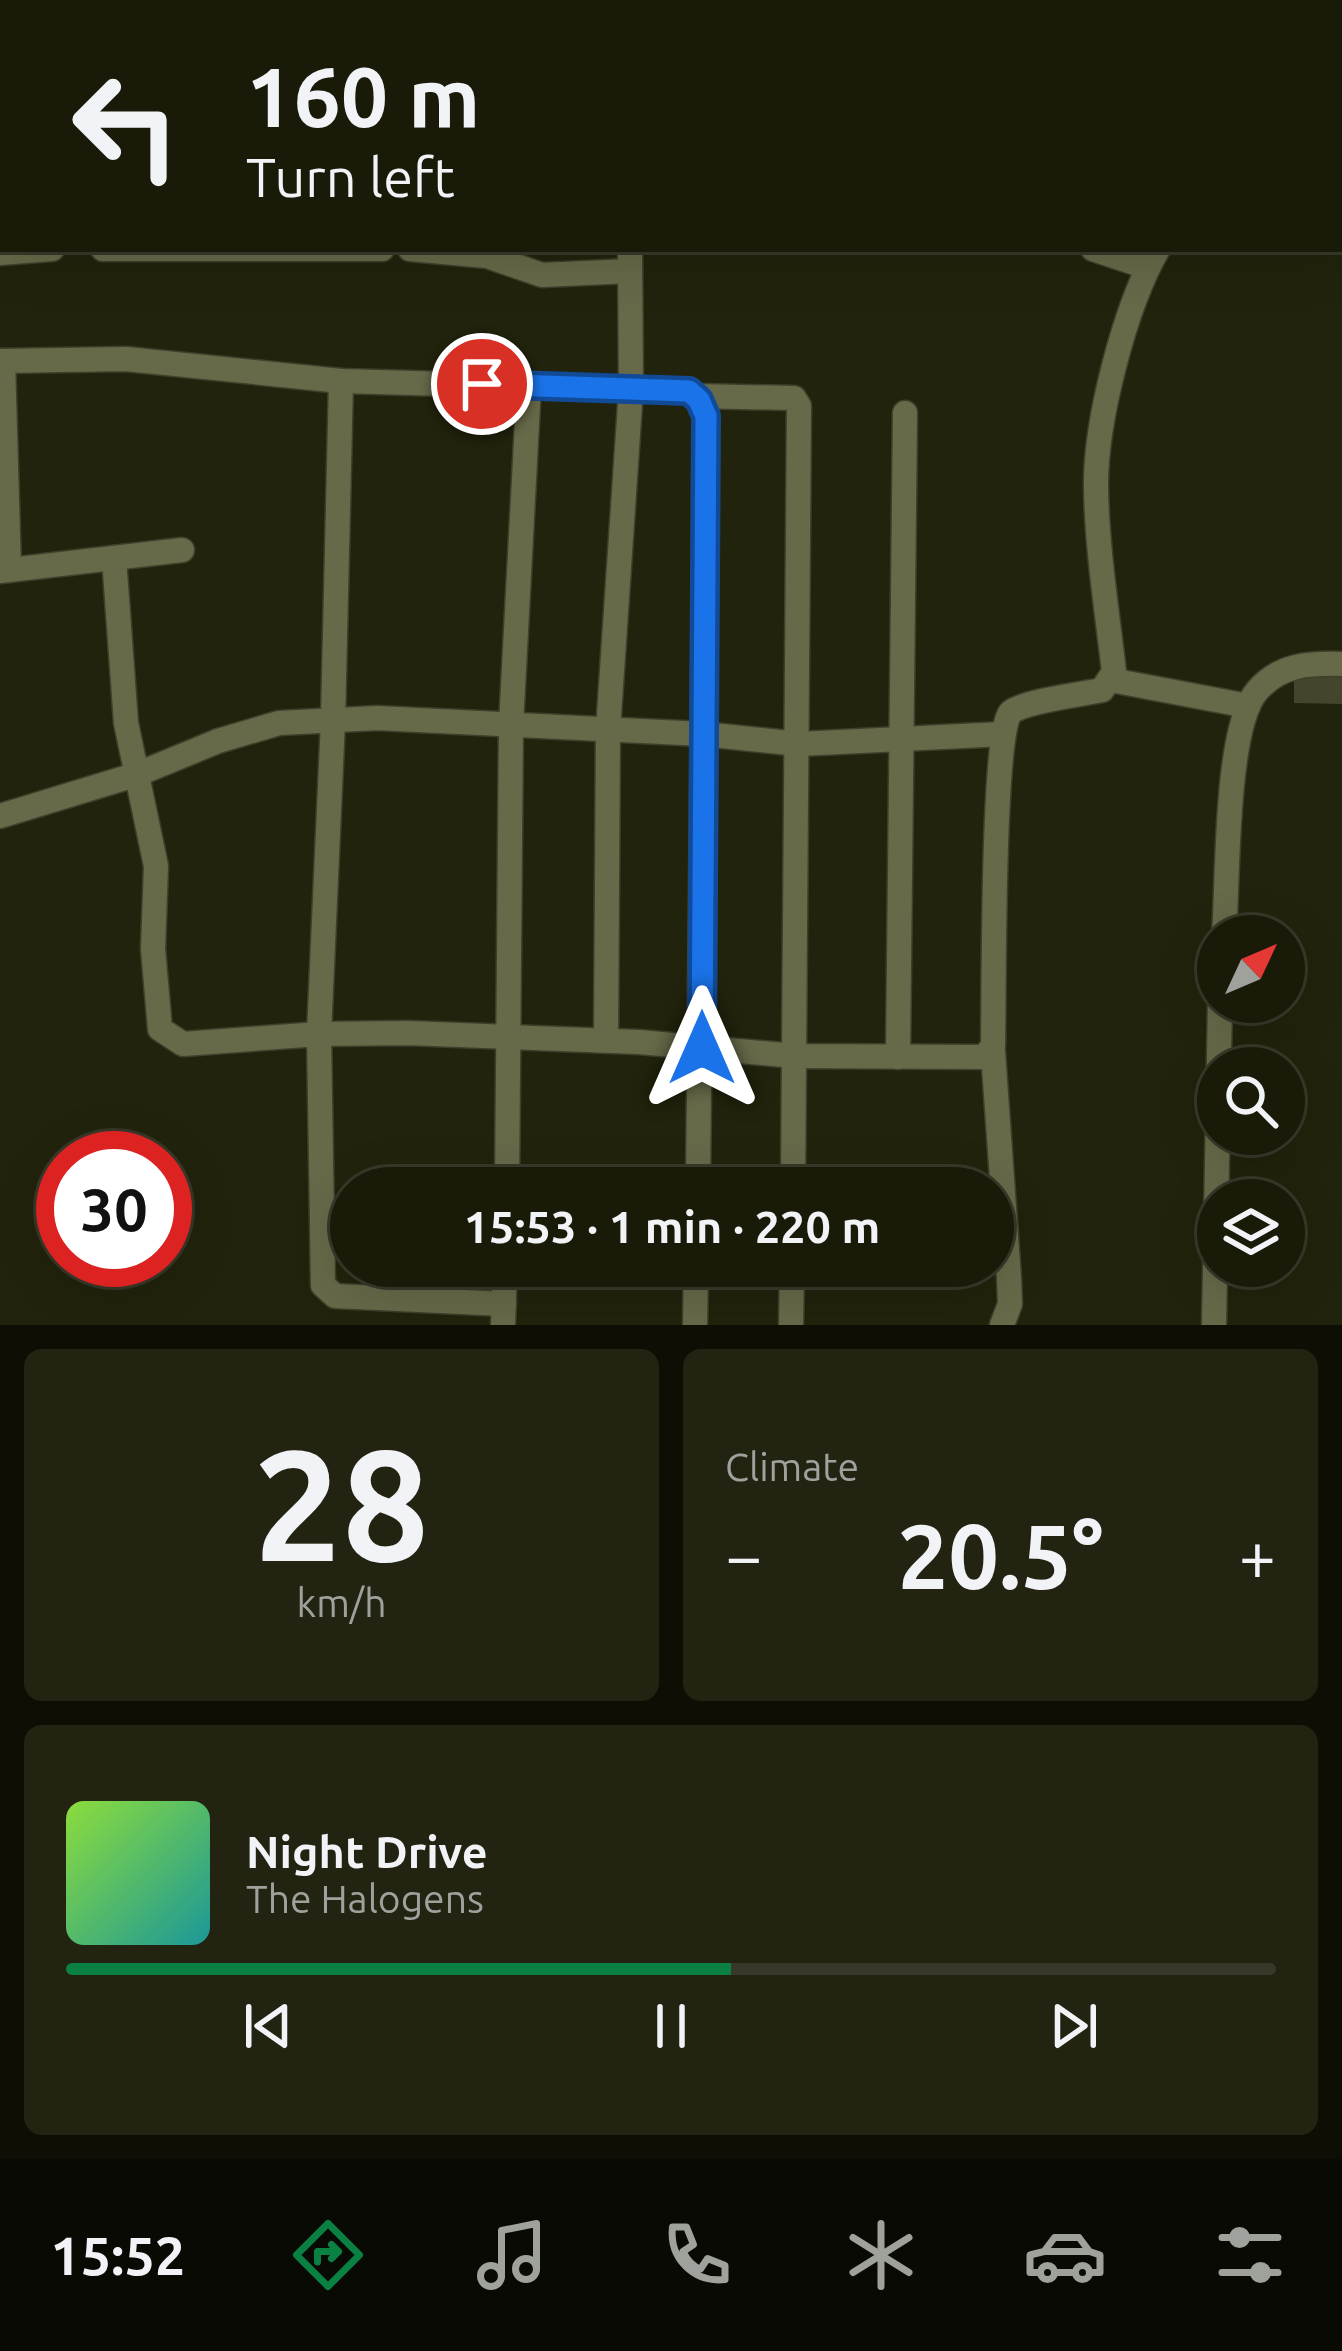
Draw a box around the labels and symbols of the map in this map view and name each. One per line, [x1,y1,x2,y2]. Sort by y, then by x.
pin [431,333,533,435]
north arrow [1197,915,1305,1023]
position arrow [639,985,765,1111]
speed limit sign: 30 [36,1131,192,1287]

